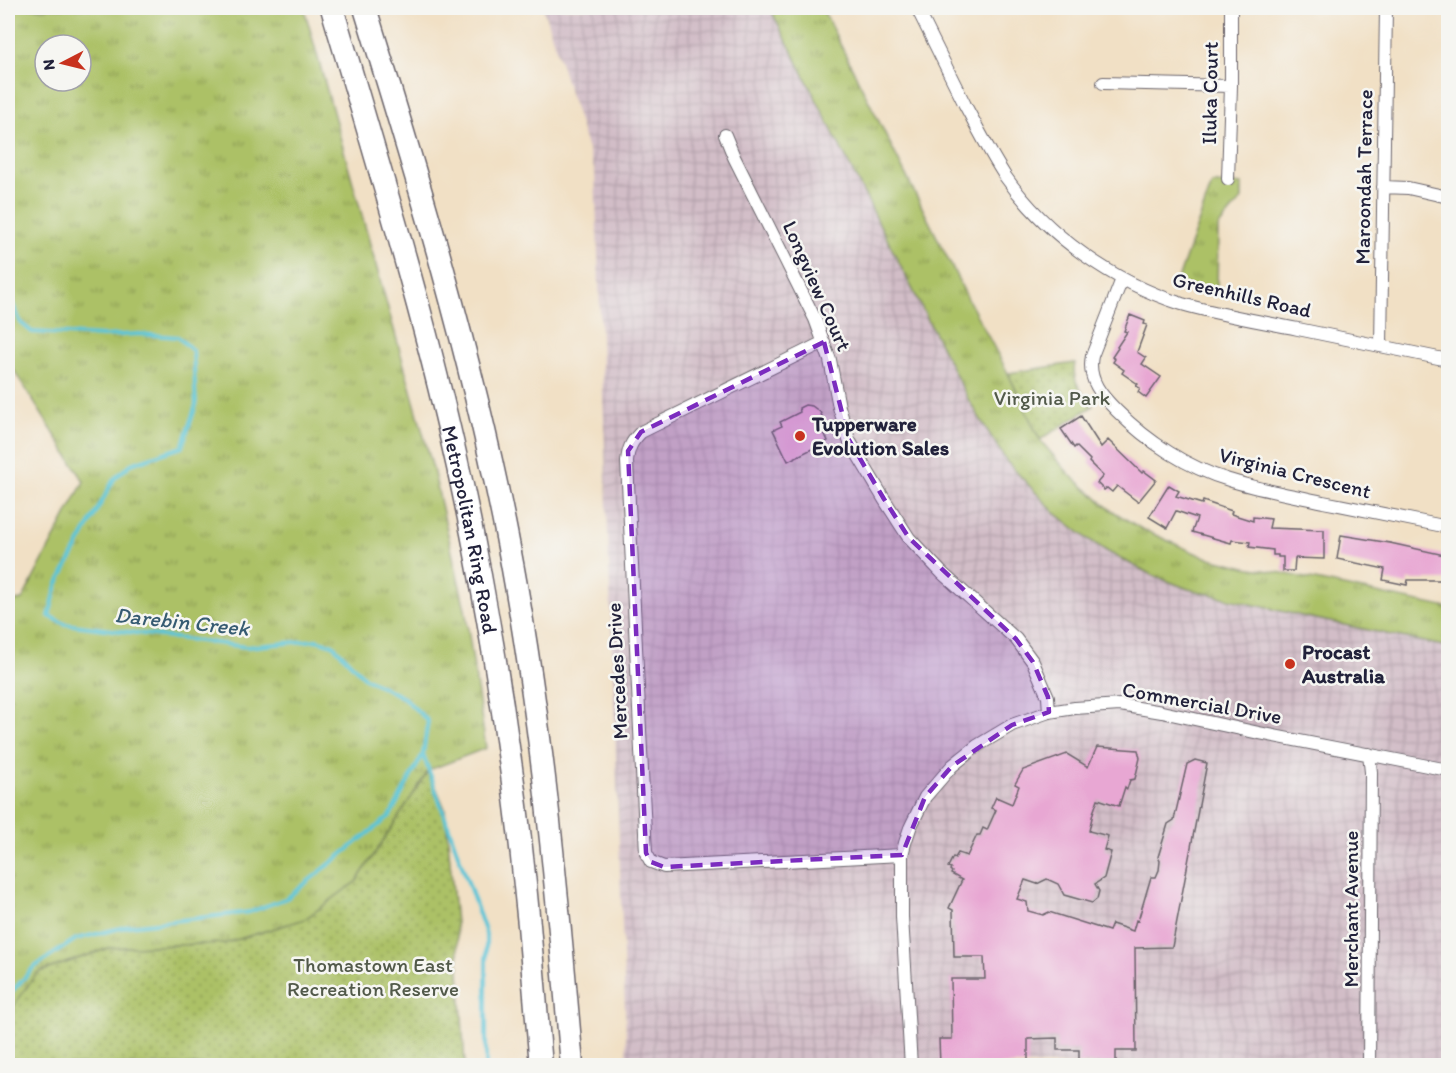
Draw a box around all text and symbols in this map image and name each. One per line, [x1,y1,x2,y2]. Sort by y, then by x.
north arrow [33,33,93,93]
street label: Iluka Court [1196,41,1223,145]
text: N [39,58,59,71]
street label: Maroondah Terrace [1349,89,1378,265]
street label: Longview Court [778,217,857,355]
street label: Greenhills Road [1170,266,1314,323]
park label: Virginia Park [994,385,1110,410]
place label: Tupperware Evolution Sales [811,411,949,460]
street label: Metropolitan Ring Road [437,423,503,636]
marker: Tupperware Evolution Sales [793,429,807,443]
street label: Virginia Crescent [1217,442,1374,504]
water label: Darebin Creek [114,601,252,642]
street label: Mercedes Drive [600,602,633,740]
place label: Procast Australia [1301,639,1386,688]
marker: Procast Australia [1283,657,1297,671]
street label: Commercial Drive [1120,676,1284,729]
street label: Merchant Avenue [1338,830,1363,988]
park label: Thomastown East Recreation Reserve [287,952,459,1001]

